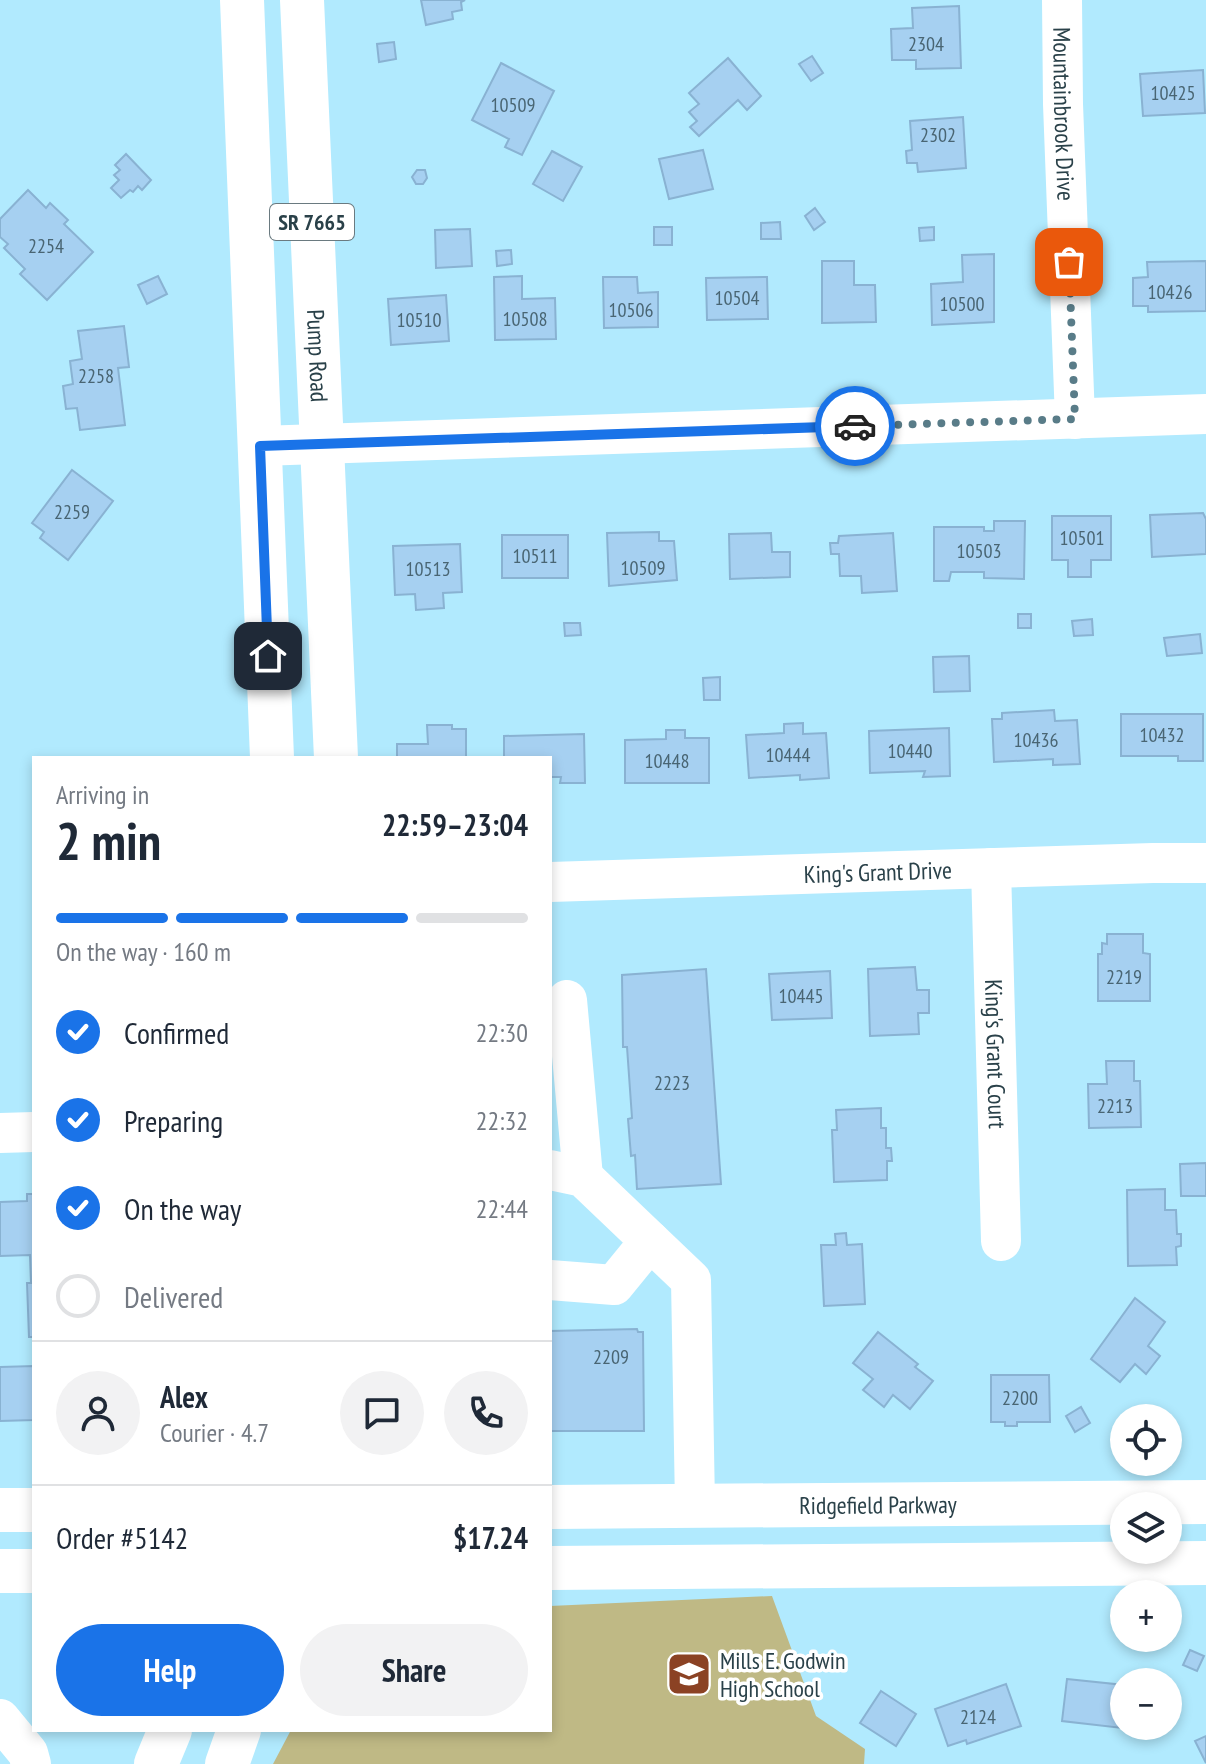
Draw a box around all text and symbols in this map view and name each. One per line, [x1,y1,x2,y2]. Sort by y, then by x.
street label: Mountainbrook Drive [1047,27,1082,201]
house number: 2304 [908,31,944,57]
house number: 10425 [1151,80,1196,106]
house number: 10509 [491,92,536,118]
house number: 2302 [920,122,956,148]
road number: SR 7665 [270,204,354,240]
pin [1035,228,1103,296]
house number: 2254 [28,233,64,259]
icon: bag [1047,240,1091,284]
house number: 10426 [1148,279,1193,305]
house number: 10504 [715,285,760,311]
house number: 10500 [940,291,985,317]
house number: 10506 [609,297,654,323]
house number: 10508 [503,306,548,332]
house number: 10510 [397,307,442,333]
street label: Pump Road [300,309,336,403]
house number: 2258 [78,363,114,389]
courier [815,386,895,466]
icon: car [833,404,877,448]
house number: 2259 [54,499,90,525]
house number: 10501 [1060,525,1105,551]
house number: 10503 [957,538,1002,564]
house number: 10511 [513,543,558,569]
house number: 10509 [621,555,666,581]
house number: 10513 [406,556,451,582]
pin [234,622,302,690]
icon: home [246,634,290,678]
house number: 10432 [1140,722,1185,748]
house number: 10436 [1014,727,1059,753]
house number: 10440 [888,738,933,764]
house number: 10444 [766,742,811,768]
house number: 10448 [645,748,690,774]
text: Arriving in [56,778,149,811]
text: 22:59–23:04 [382,805,528,844]
text: 2 min [56,807,161,874]
street label: King's Grant Drive [803,854,952,889]
text: On the way · 160 m [56,935,231,968]
house number: 2219 [1106,964,1142,990]
street label: King's Grant Court [978,979,1013,1129]
house number: 10445 [779,983,824,1009]
icon: check [56,1010,100,1054]
text: Confirmed [124,1013,229,1052]
text: 22:30 [476,1016,528,1049]
house number: 2223 [654,1070,690,1096]
house number: 2213 [1097,1093,1133,1119]
icon: check [56,1098,100,1142]
text: Preparing [124,1101,223,1140]
text: 22:32 [476,1104,528,1137]
icon: check [56,1186,100,1230]
text: On the way [124,1189,241,1228]
text: 22:44 [476,1192,528,1225]
text: Delivered [124,1277,223,1316]
house number: 2209 [593,1344,629,1370]
button: person [56,1371,140,1455]
button: chat [340,1371,424,1455]
button: phone [444,1371,528,1455]
text: Alex [160,1377,208,1416]
house number: 2200 [1002,1385,1038,1411]
map controls [1110,1404,1182,1740]
button: locate [1110,1404,1182,1476]
text: Courier · 4.7 [160,1416,269,1449]
street label: Ridgefield Parkway [799,1488,957,1521]
button: layers [1110,1492,1182,1564]
text: Order #5142 [56,1518,188,1557]
text: $17.24 [453,1518,528,1557]
button: + [1110,1580,1182,1652]
button: Help [56,1624,284,1716]
button: Share [300,1624,528,1716]
place label: Mills E. Godwin High School [720,1645,845,1704]
school or university icon: Mills E. Godwin High School [665,1650,713,1698]
button: − [1110,1668,1182,1740]
house number: 2124 [960,1704,996,1730]

